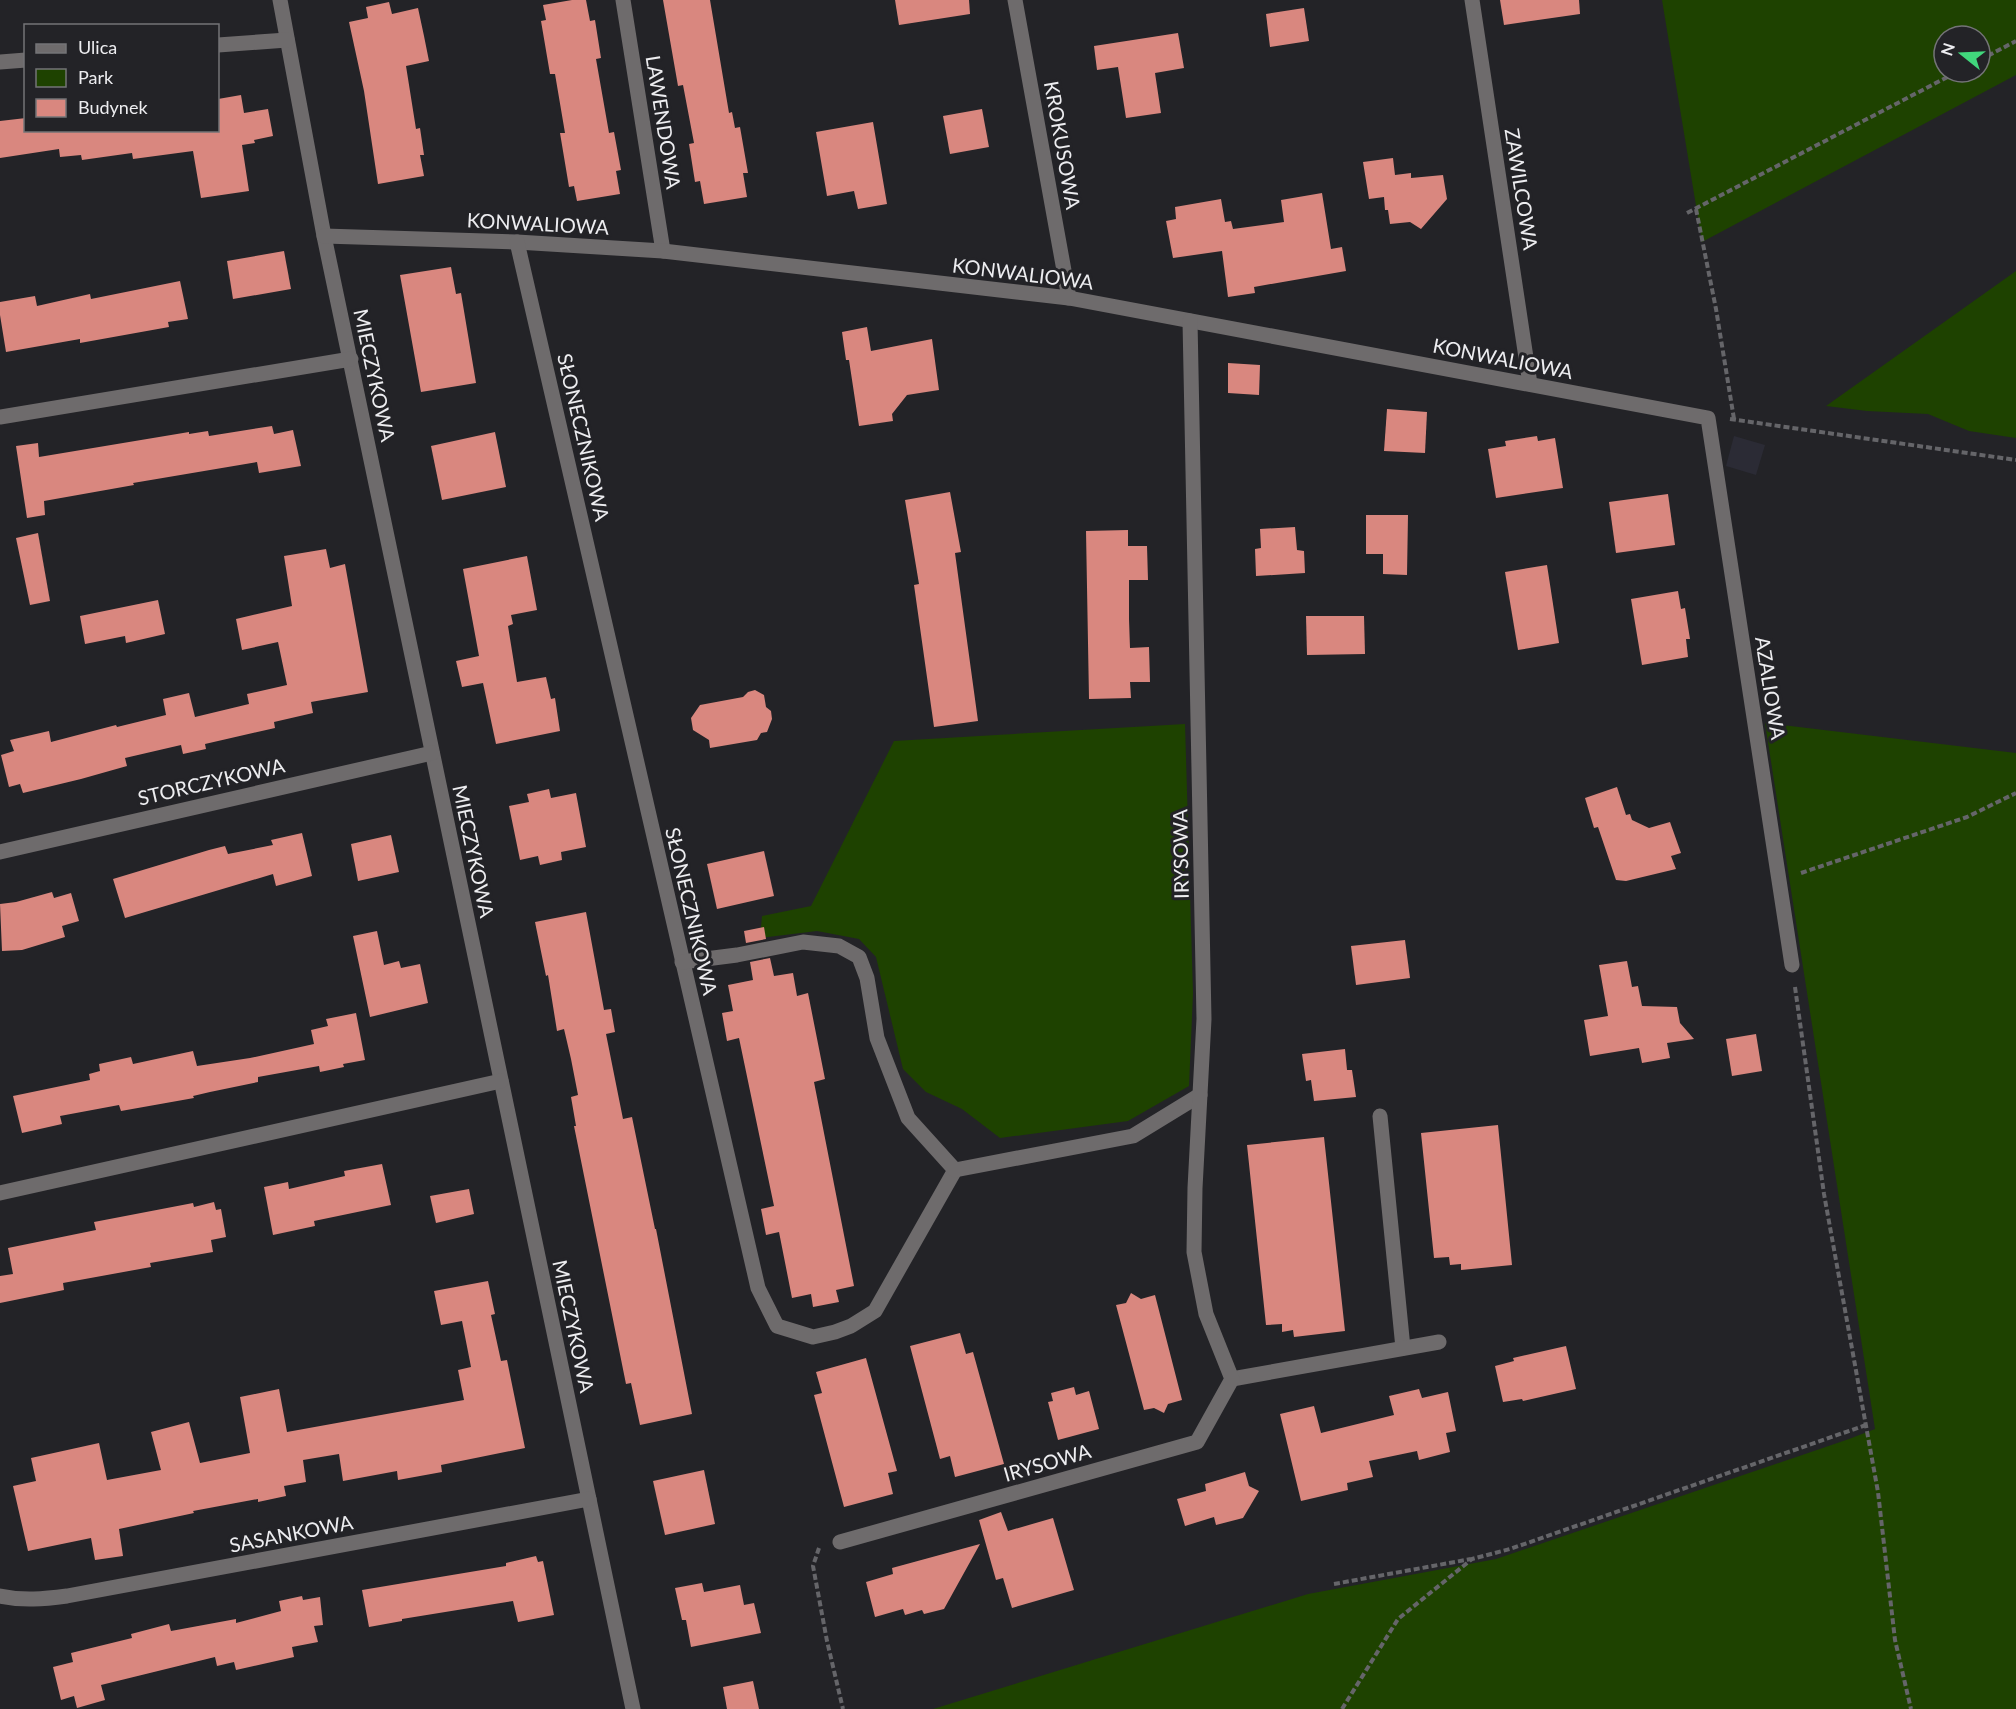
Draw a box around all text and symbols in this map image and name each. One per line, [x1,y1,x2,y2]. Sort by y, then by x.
legend [24,24,219,132]
north arrow [1932,24,1992,84]
text: Ulica [78,36,117,58]
text: N [1936,40,1958,58]
street label: LAWENDOWA [642,54,686,191]
text: Park [78,66,114,88]
street label: KROKUSOWA [1040,79,1086,211]
text: Budynek [78,96,148,118]
street label: ZAWILCOWA [1501,126,1544,252]
street label: KONWALIOWA [466,207,610,239]
street label: KONWALIOWA [951,252,1095,294]
street label: MIECZYKOWA [349,307,401,444]
street label: KONWALIOWA [1431,333,1575,383]
street label: SŁONECZNIKOWA [553,351,615,523]
street label: AZALIOWA [1751,635,1791,742]
street label: STORCZYKOWA [135,752,287,810]
street label: MIECZYKOWA [448,783,500,920]
street label: IRYSOWA [1167,809,1193,899]
street label: SŁONECZNIKOWA [661,825,723,997]
street label: MIECZYKOWA [548,1258,600,1395]
street label: IRYSOWA [1001,1438,1094,1486]
street label: SASANKOWA [227,1509,355,1557]

